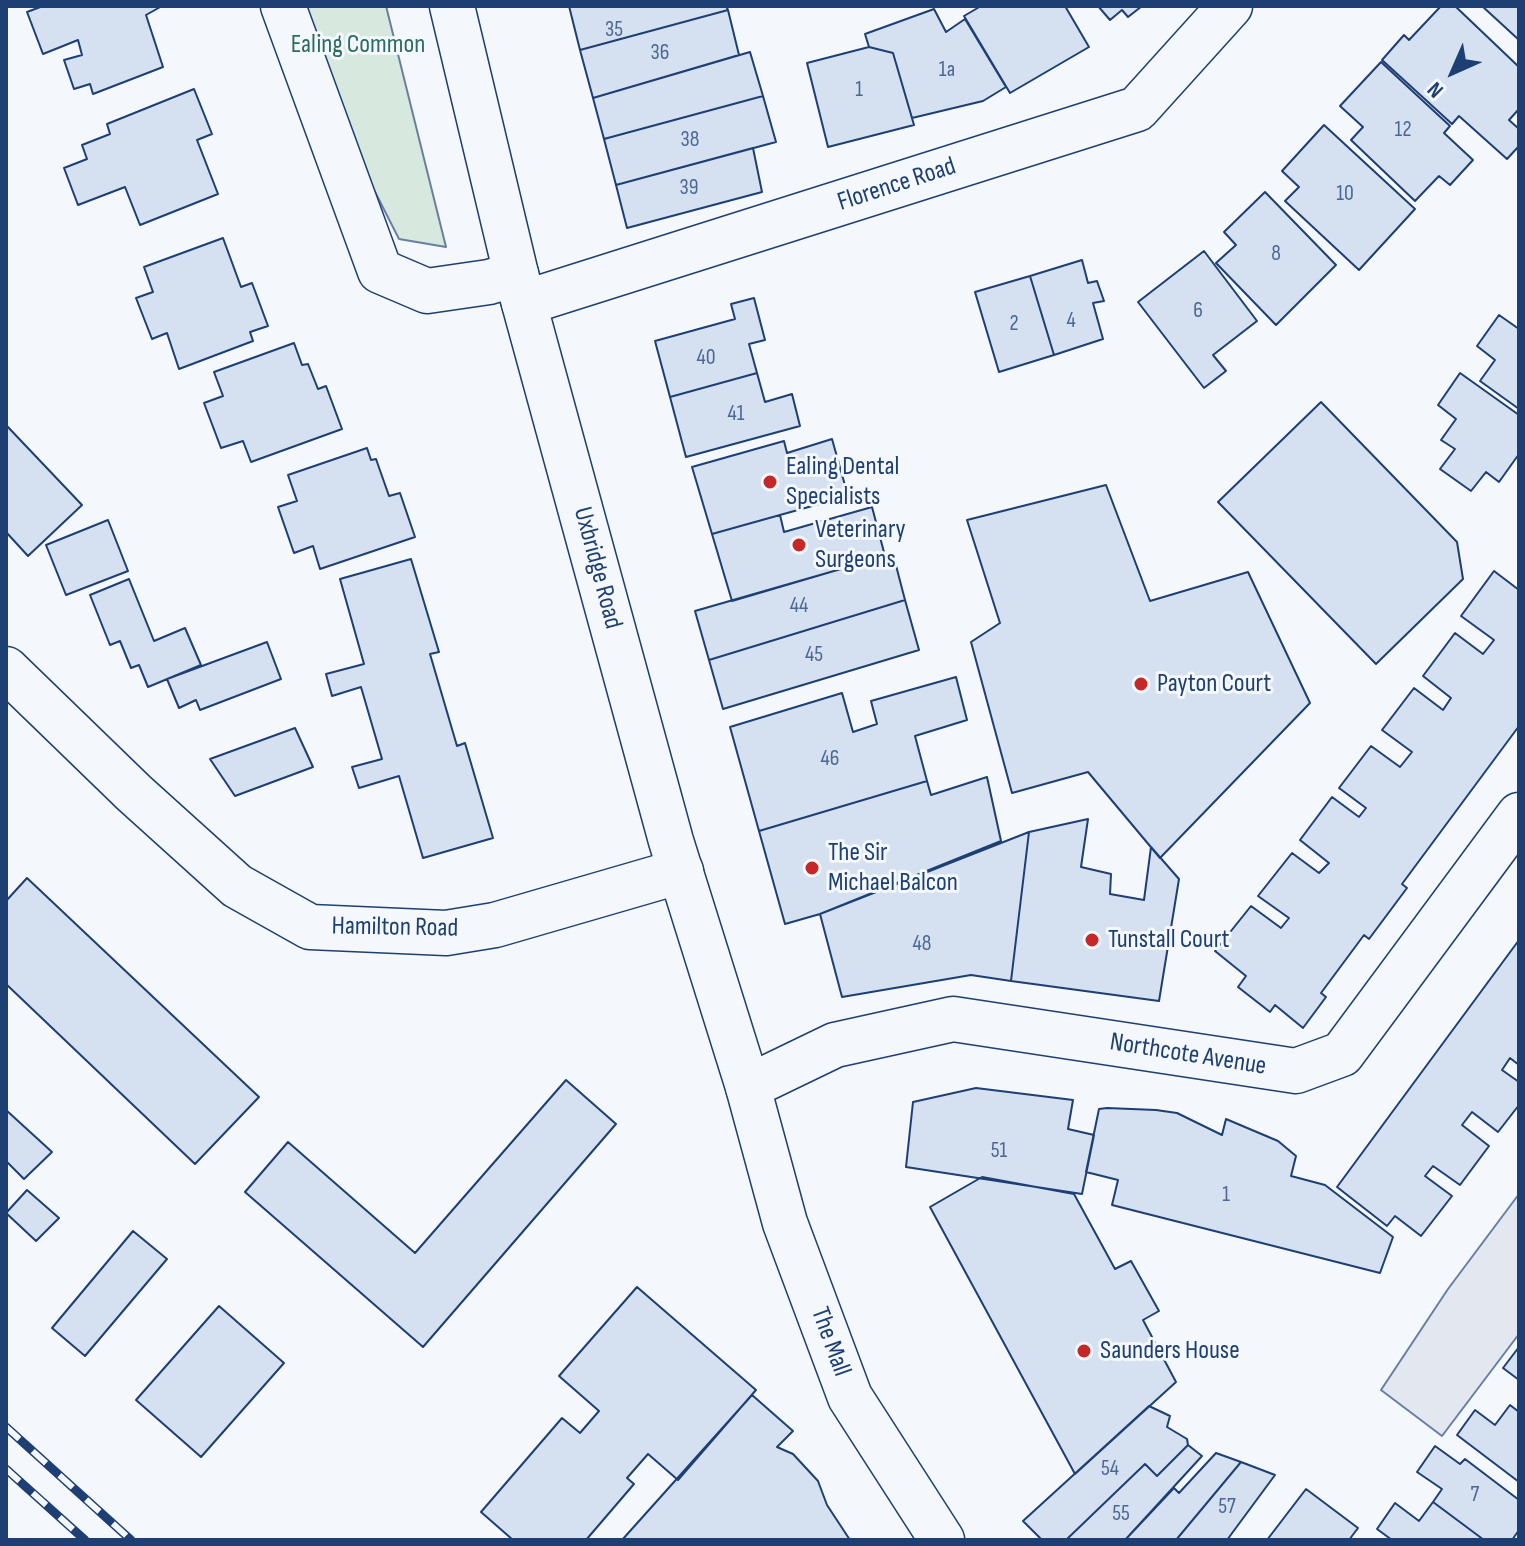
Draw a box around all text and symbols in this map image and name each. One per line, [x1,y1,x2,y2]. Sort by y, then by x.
house number: 35 [605,17,623,43]
park label: Ealing Common [291,29,425,61]
north arrow [1413,32,1493,112]
house number: 36 [651,40,669,66]
house number: 1a [939,57,955,83]
text: N [1422,76,1449,103]
house number: 1 [855,77,863,103]
house number: 12 [1394,117,1412,143]
house number: 38 [681,127,699,153]
street label: Florence Road [834,151,960,219]
house number: 39 [680,175,698,201]
house number: 10 [1336,181,1354,207]
house number: 8 [1271,241,1281,267]
house number: 6 [1193,298,1203,324]
house number: 4 [1066,308,1076,334]
house number: 2 [1009,311,1019,337]
house number: 40 [696,345,716,371]
house number: 41 [728,401,744,427]
place label: Ealing Dental Specialists [786,451,899,512]
marker: Ealing Dental Specialists [761,473,779,491]
street label: Uxbridge Road [566,504,628,632]
place label: Veterinary Surgeons [815,514,906,576]
marker: Veterinary Surgeons [790,536,808,554]
house number: 44 [790,593,808,619]
house number: 45 [805,642,823,668]
place label: Payton Court [1157,668,1271,700]
marker: Payton Court [1132,675,1150,693]
house number: 46 [821,746,839,772]
place label: The Sir Michael Balcon [828,837,958,898]
marker: The Sir Michael Balcon [803,859,821,877]
street label: Hamilton Road [331,911,459,945]
place label: Tunstall Court [1108,924,1229,956]
house number: 48 [913,931,931,957]
marker: Tunstall Court [1083,931,1101,949]
street label: Northcote Avenue [1108,1027,1268,1083]
house number: 51 [991,1138,1007,1164]
house number: 1 [1222,1182,1230,1208]
street label: The Mall [803,1303,857,1381]
place label: Saunders House [1100,1335,1240,1367]
marker: Saunders House [1075,1342,1093,1360]
house number: 54 [1101,1456,1119,1482]
house number: 7 [1471,1482,1479,1508]
house number: 57 [1218,1494,1236,1520]
house number: 55 [1112,1501,1130,1527]

